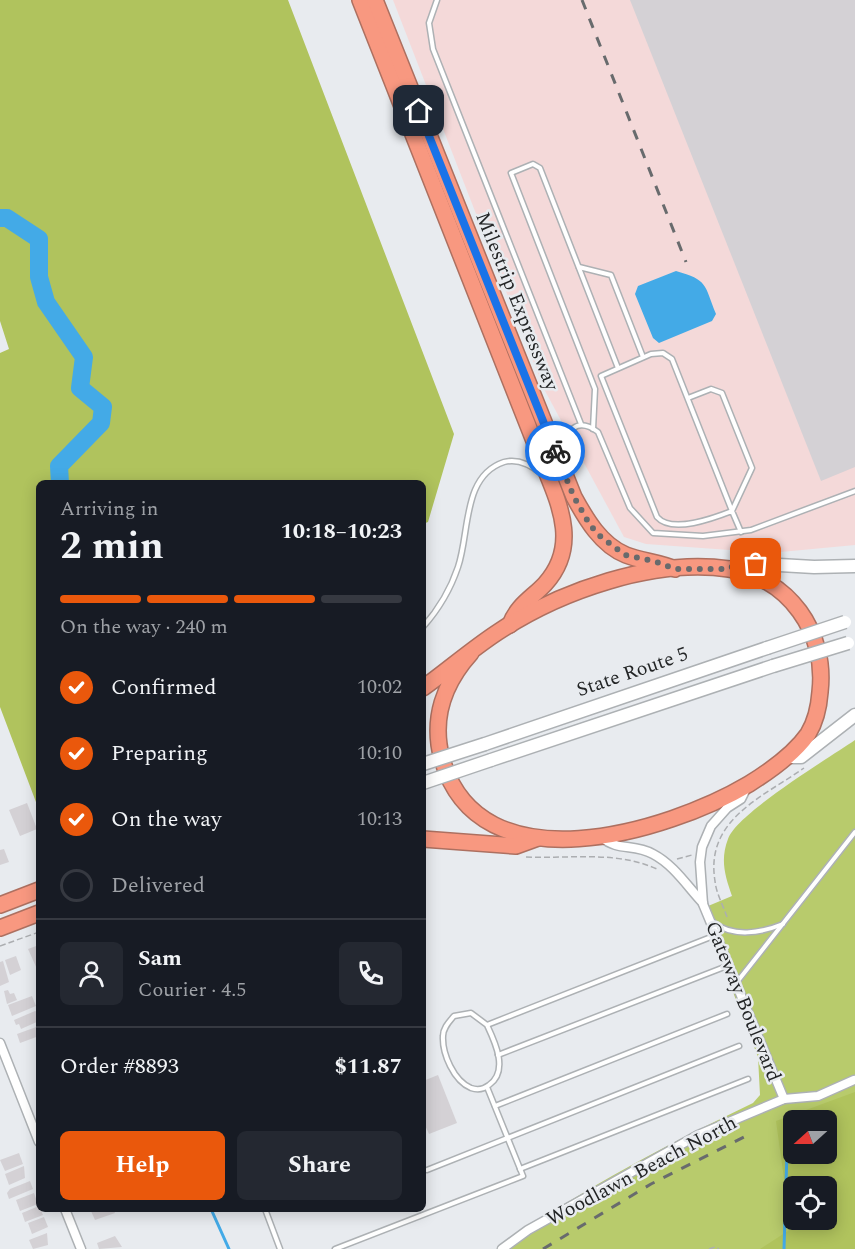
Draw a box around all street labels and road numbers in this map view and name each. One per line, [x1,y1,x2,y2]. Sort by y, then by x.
street label: Milestrip Expressway [467,207,567,397]
street label: State Route 5 [572,639,692,705]
street label: Gateway Boulevard [697,917,789,1086]
street label: Woodlawn Beach North [541,1108,742,1234]

